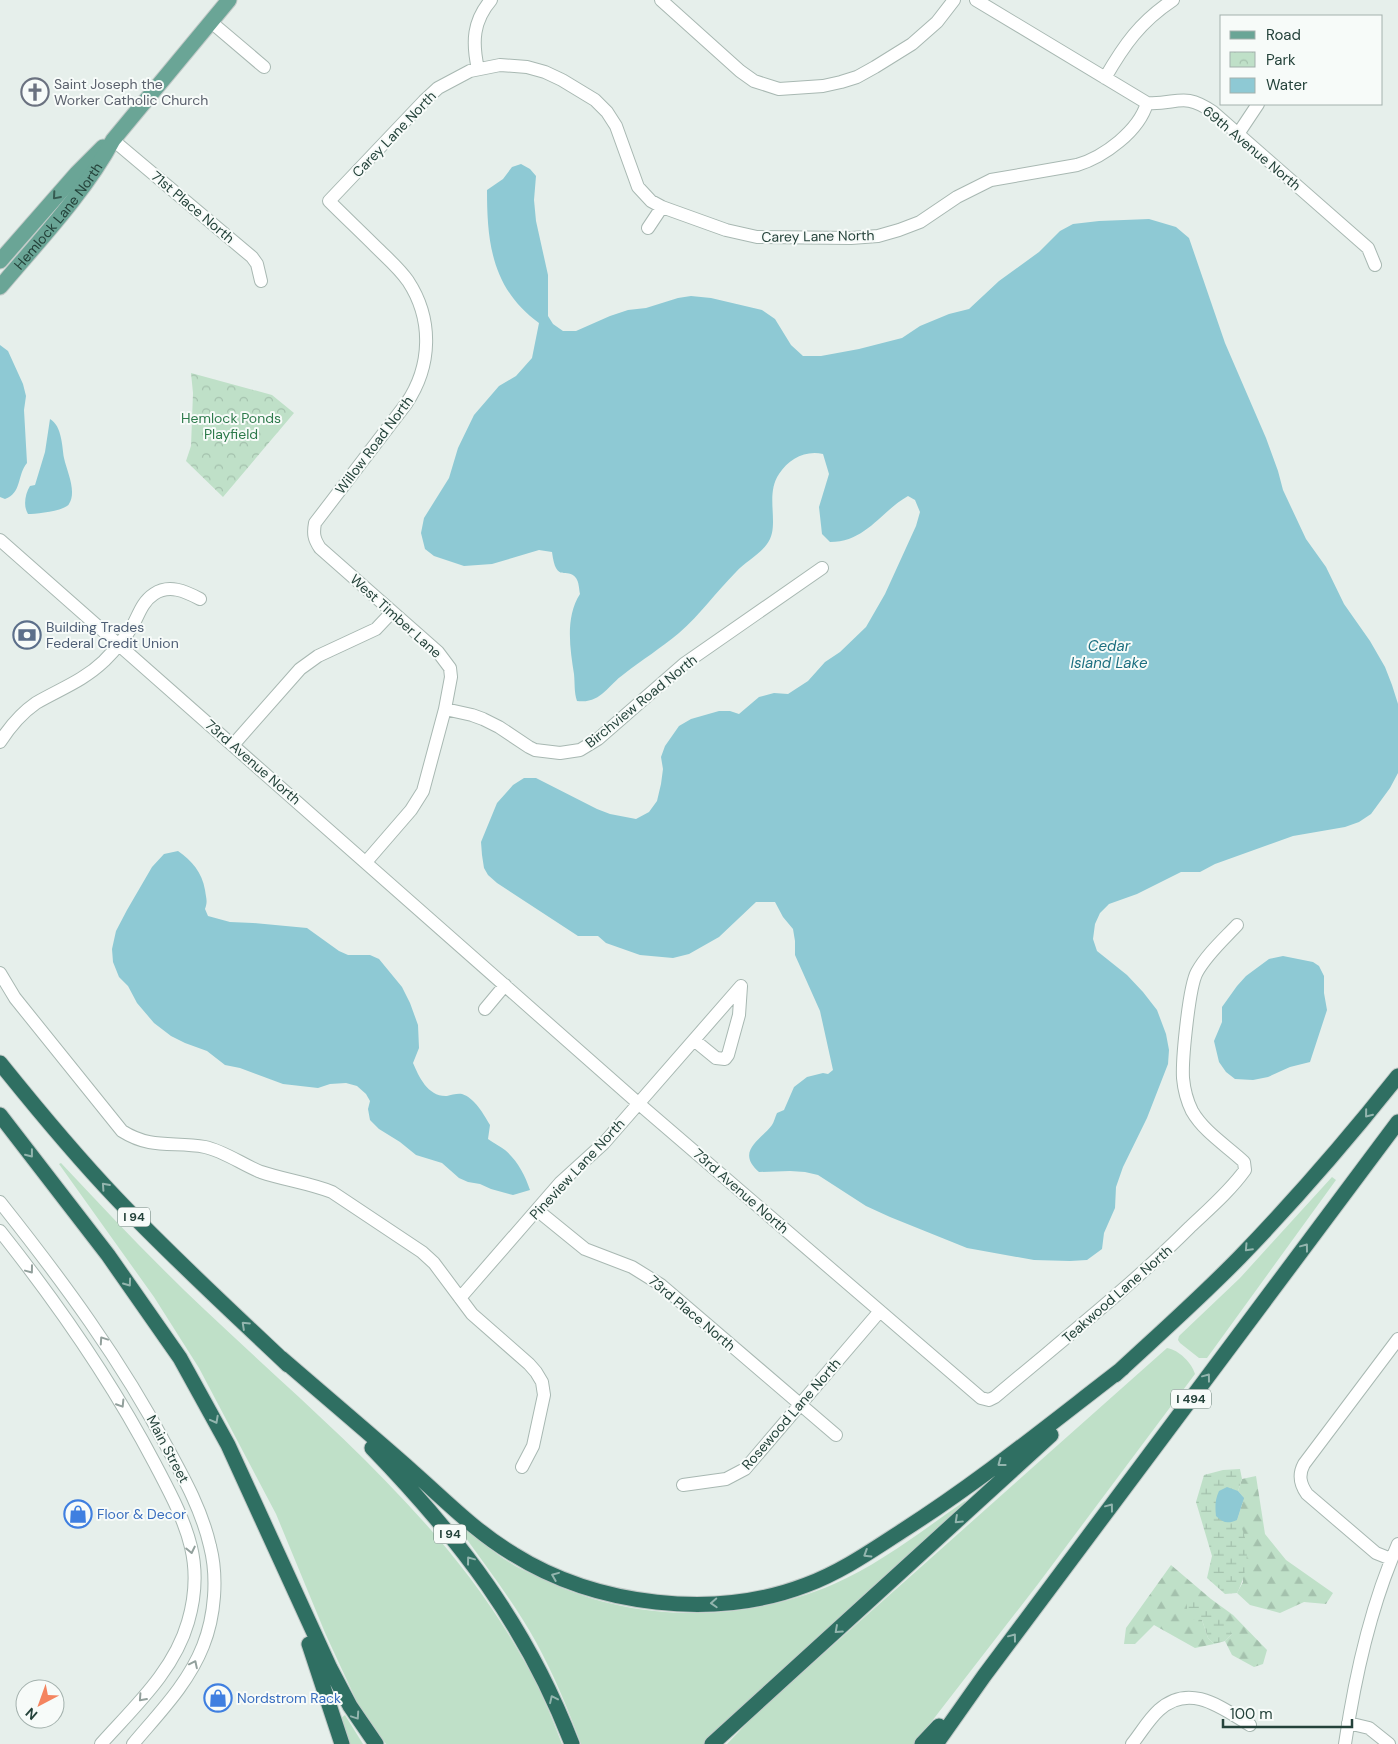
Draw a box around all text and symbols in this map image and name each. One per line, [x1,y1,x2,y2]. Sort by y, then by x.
legend [1220,15,1383,105]
text: Road [1266,25,1301,45]
text: Park [1266,50,1296,70]
place label: Saint Joseph the Worker Catholic Church [54,75,208,109]
text: Water [1266,75,1308,95]
church icon: Saint Joseph the Worker Catholic Church [20,77,50,107]
street label: Carey Lane North [348,87,440,181]
street label: 69th Avenue North [1199,102,1305,194]
street label: Hemlock Lane North [10,159,106,273]
street label: 71st Place North [148,167,238,247]
one-way arrow [53,190,62,199]
street label: Carey Lane North [761,226,875,246]
street label: Willow Road North [331,392,417,498]
park label: Hemlock Ponds Playfield [181,409,281,443]
street label: West Timber Lane [346,570,446,662]
place label: Building Trades Federal Credit Union [46,618,179,652]
bank icon: Building Trades Federal Credit Union [12,620,42,650]
water label: Cedar Island Lake [1071,636,1148,673]
street label: Birchview Road North [582,650,700,752]
street label: 73rd Avenue North [202,716,304,808]
one-way arrow [1365,1108,1373,1117]
street label: Pineview Lane North [526,1115,628,1223]
street label: 73rd Avenue North [690,1145,792,1237]
one-way arrow [25,1148,34,1157]
one-way arrow [102,1183,111,1192]
road number: I 94 [118,1208,150,1226]
street label: Teakwood Lane North [1058,1241,1176,1347]
one-way arrow [1245,1243,1254,1252]
one-way arrow [1299,1244,1307,1253]
one-way arrow [24,1264,33,1274]
street label: 73rd Place North [645,1271,739,1355]
one-way arrow [123,1277,131,1286]
one-way arrow [242,1322,251,1331]
one-way arrow [99,1336,109,1345]
street label: Rosewood Lane North [738,1355,844,1473]
one-way arrow [1202,1374,1210,1383]
road number: I 494 [1171,1390,1211,1408]
one-way arrow [114,1399,124,1408]
street label: Main Street [143,1412,193,1486]
one-way arrow [209,1415,219,1424]
one-way arrow [998,1457,1007,1465]
shop icon: Floor & Decor [63,1499,93,1529]
one-way arrow [1104,1503,1113,1513]
place label: Floor & Decor [97,1505,186,1523]
one-way arrow [955,1514,964,1523]
road number: I 94 [434,1525,466,1544]
one-way arrow [185,1546,196,1555]
one-way arrow [863,1547,872,1557]
one-way arrow [467,1556,476,1566]
one-way arrow [551,1572,560,1582]
one-way arrow [710,1597,718,1608]
one-way arrow [835,1624,844,1633]
one-way arrow [1007,1634,1015,1643]
one-way arrow [188,1660,199,1669]
north arrow [15,1679,65,1729]
shop icon: Nordstrom Rack [203,1683,233,1713]
place label: Nordstrom Rack [237,1689,341,1707]
one-way arrow [139,1692,148,1701]
one-way arrow [548,1695,559,1704]
scale bar [1223,1696,1352,1728]
text: N [22,1704,41,1724]
text: 100 m [1230,1704,1273,1724]
one-way arrow [350,1711,360,1720]

